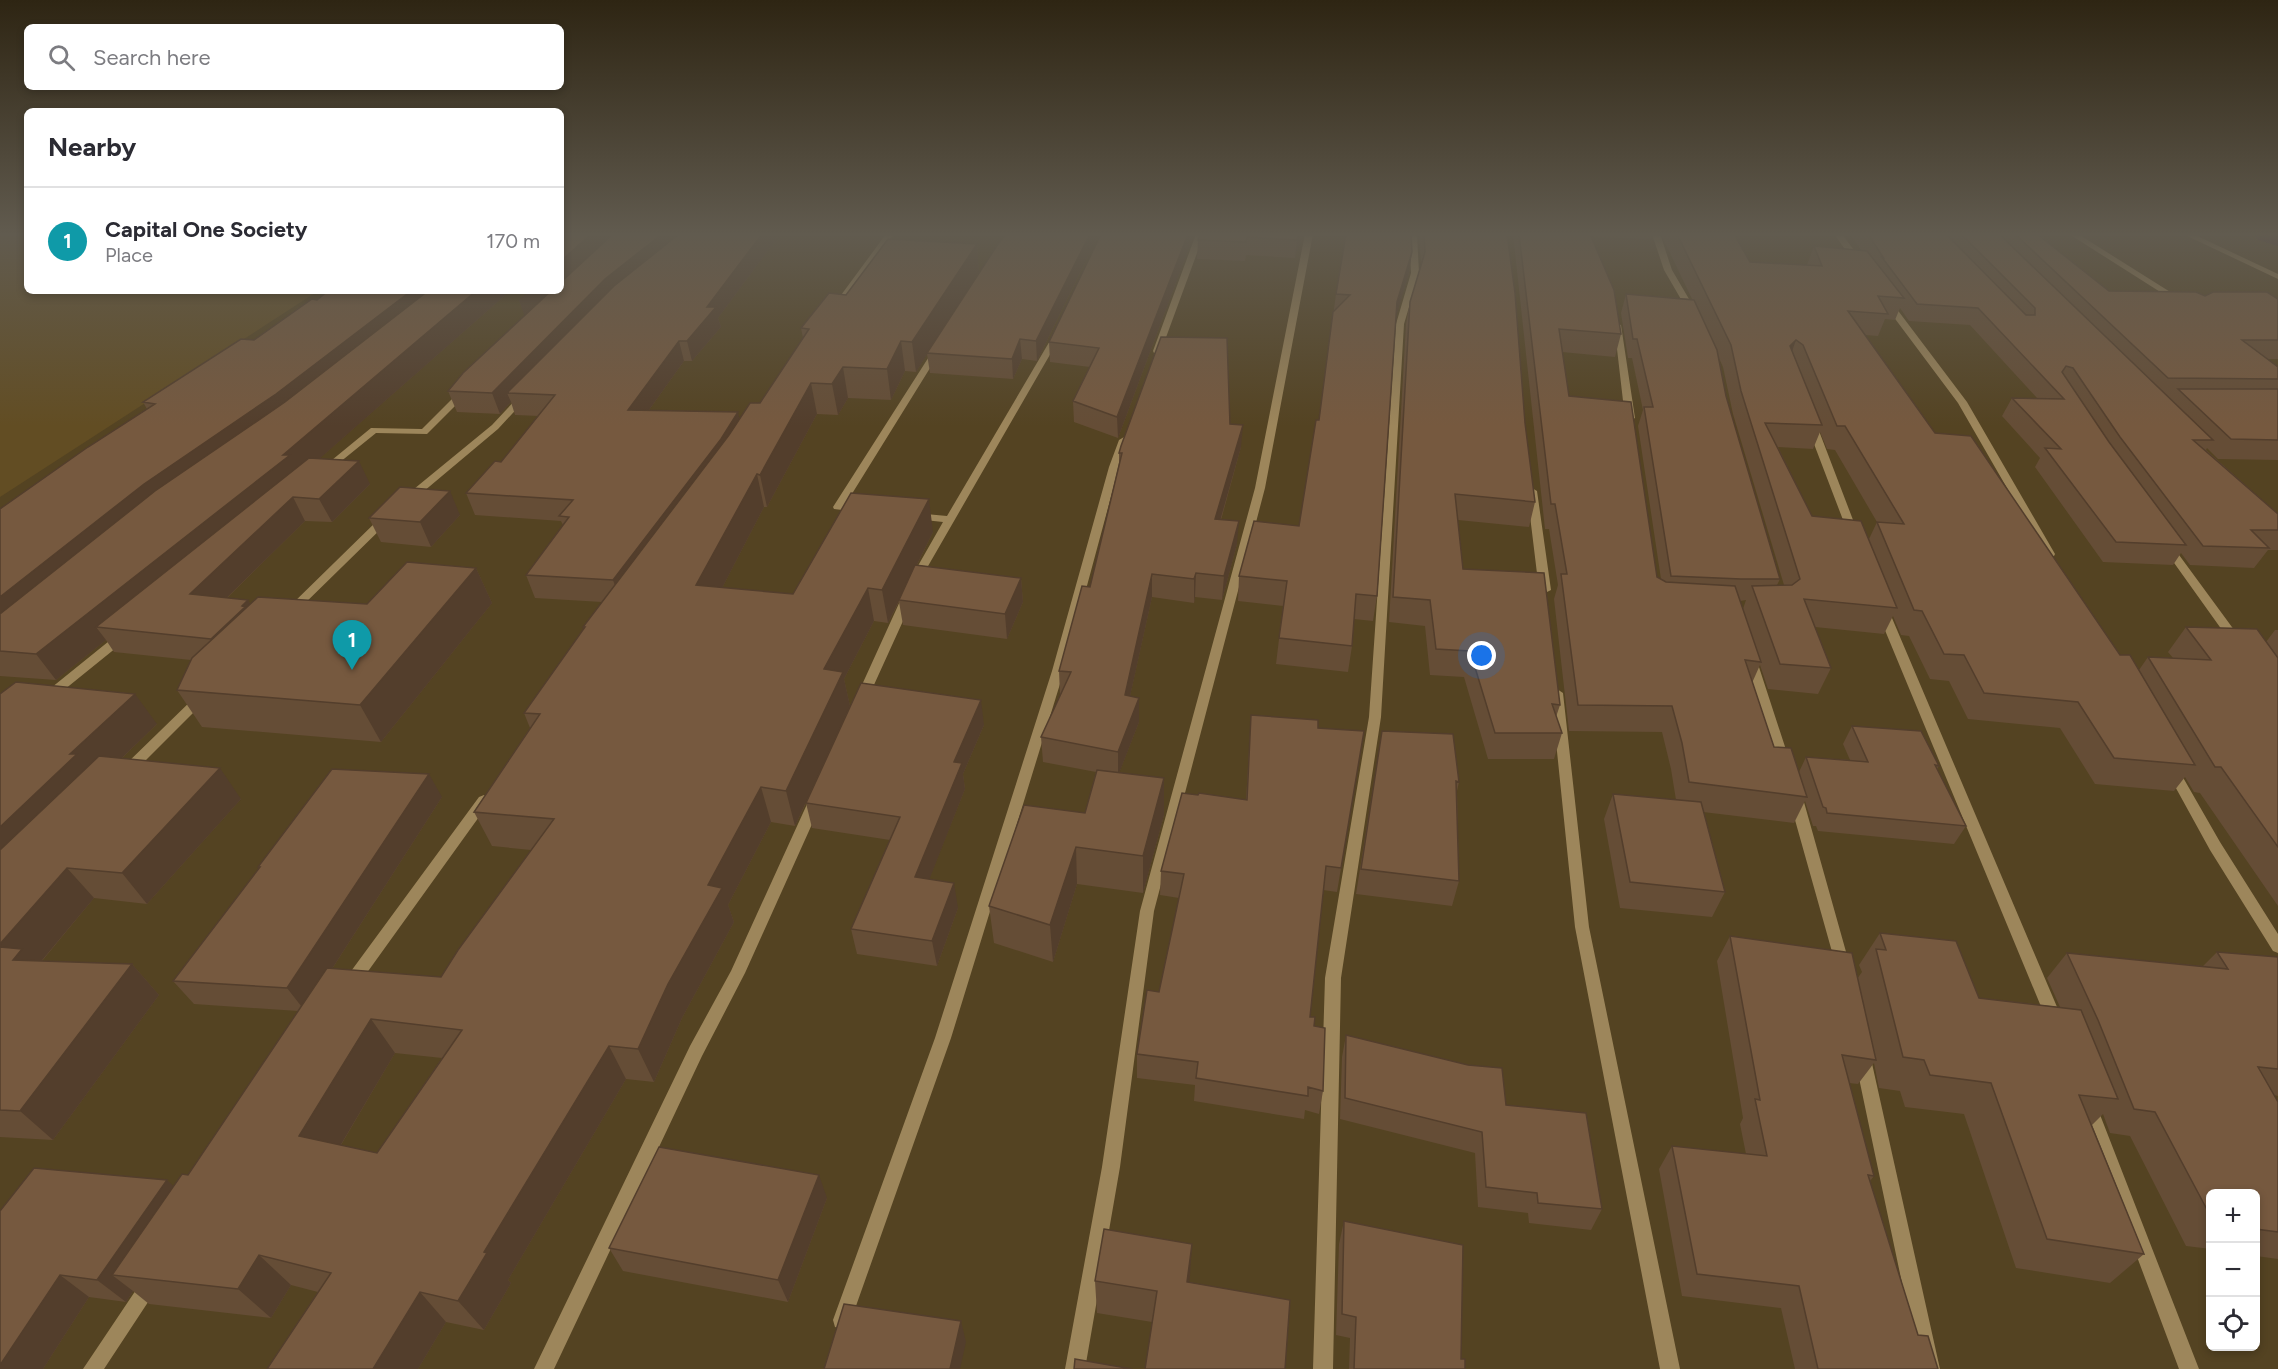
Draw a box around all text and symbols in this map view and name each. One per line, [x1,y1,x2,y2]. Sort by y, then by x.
search box [24,24,564,90]
icon: search [45,41,78,74]
text: Search here [93,44,211,71]
text: Nearby [48,131,136,163]
text: Capital One Society [105,216,308,243]
text: 1 [63,229,72,253]
text: 170 m [486,229,540,253]
text: Place [105,243,153,267]
pin: 1 [332,620,372,670]
your location [1467,641,1496,670]
map controls [2206,1189,2260,1351]
button: + [2206,1189,2260,1243]
button: − [2206,1243,2260,1297]
button: locate [2206,1297,2260,1351]

